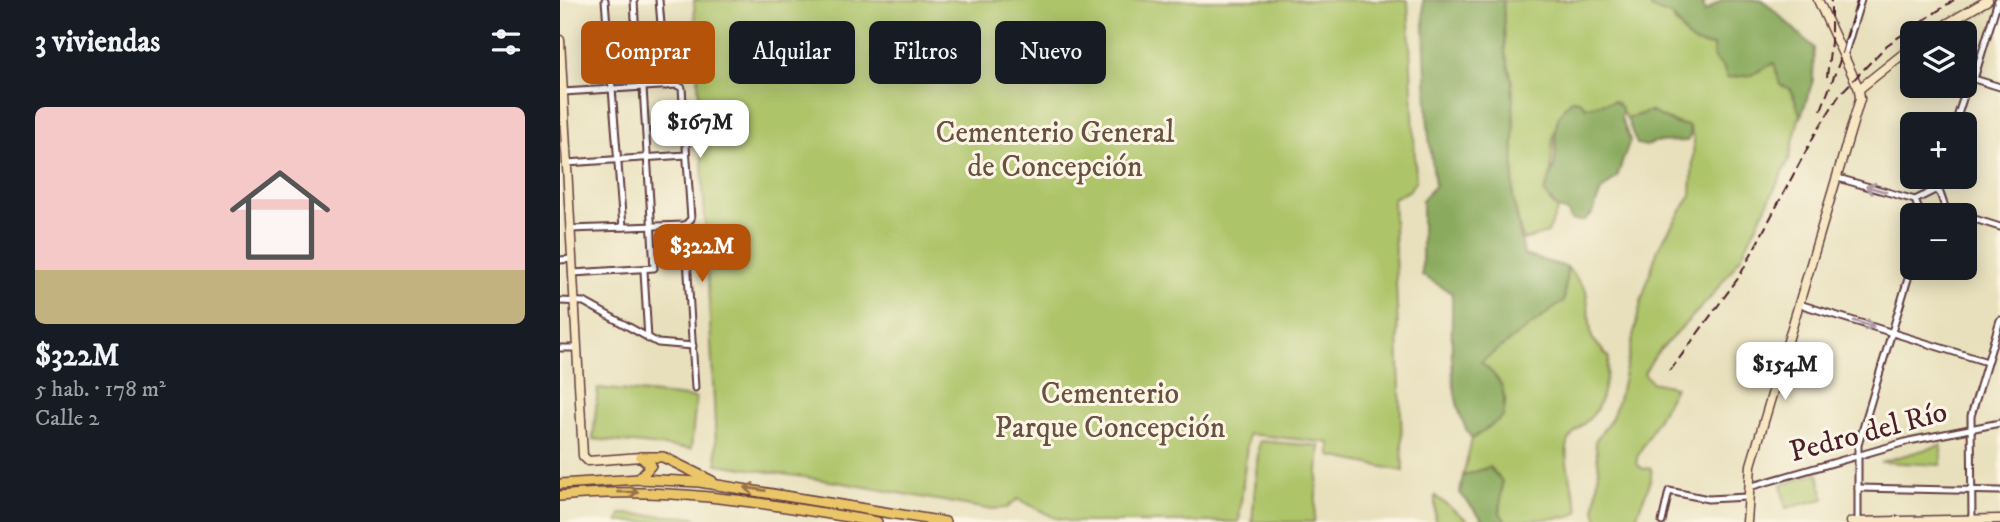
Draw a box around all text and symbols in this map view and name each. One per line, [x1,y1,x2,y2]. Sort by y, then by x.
chip: Comprar [581,21,715,84]
chip: Alquilar [729,21,855,84]
chip: Filtros [869,21,981,84]
chip: Nuevo [995,21,1106,84]
map controls [1900,21,1977,280]
button: layers [1900,21,1977,98]
icon: filters [487,23,525,61]
text: 3 viviendas [35,24,160,61]
pin: $167M [651,100,749,160]
text: $167M [667,108,733,137]
button: + [1900,112,1977,189]
park label: Cementerio General de Concepción [935,115,1175,186]
icon: home [217,152,343,278]
one-way arrow [1866,182,1888,195]
button: − [1900,203,1977,280]
pin: $322M [653,224,751,284]
text: $322M [670,232,734,261]
one-way arrow [1853,319,1875,331]
text: $322M [35,338,119,375]
pin: $154M [1736,342,1834,402]
text: $154M [1752,350,1818,379]
text: 5 hab. · 178 m² [35,375,166,404]
park label: Cementerio Parque Concepción [995,376,1226,447]
street label: Pedro del Río [1786,394,1951,471]
text: Calle 2 [35,404,100,433]
one-way arrow [744,482,767,495]
one-way arrow [616,485,639,498]

